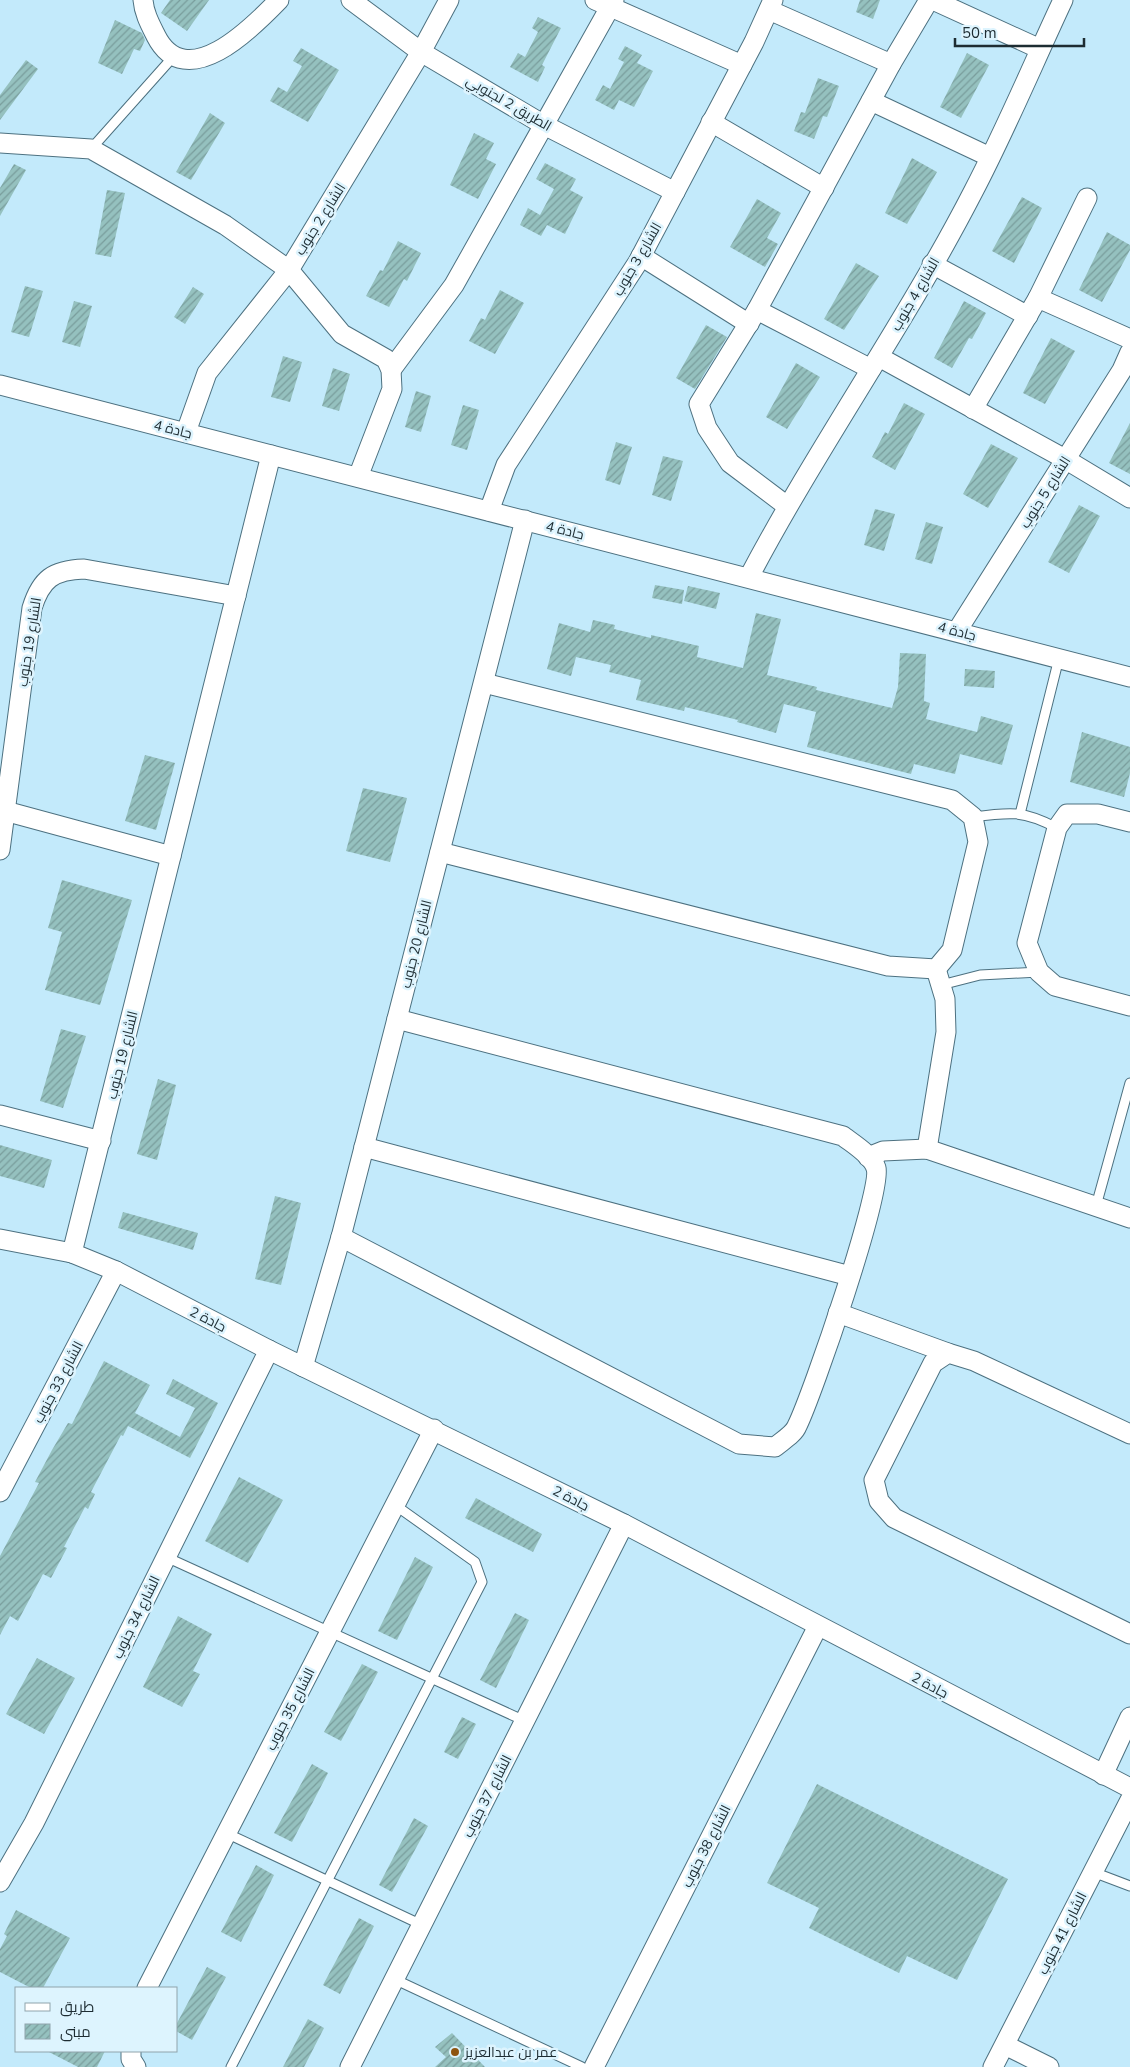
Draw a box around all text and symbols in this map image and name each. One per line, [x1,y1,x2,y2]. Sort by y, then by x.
scale bar [955,15,1084,47]
text: 50 m [962,23,997,43]
street label: الطريق 2 لجنوبي [461,71,555,137]
street label: الشارع 2 جنوب [291,180,350,259]
street label: الشارع 3 جنوب [609,219,666,299]
street label: الشارع 4 جنوب [887,254,944,334]
street label: جادة 4 [152,416,194,443]
street label: الشارع 5 جنوب [1016,453,1075,532]
street label: جادة 4 [544,517,586,544]
street label: الشارع 19 جنوب [13,596,46,688]
street label: جادة 4 [936,617,978,646]
street label: الشارع 20 جنوب [396,898,437,990]
street label: الشارع 19 جنوب [102,1009,143,1101]
street label: جادة 2 [186,1302,229,1337]
street label: الشارع 33 جنوب [29,1338,88,1427]
street label: جادة 2 [549,1481,592,1516]
street label: الشارع 34 جنوب [108,1572,165,1662]
street label: الشارع 35 جنوب [261,1665,319,1754]
street label: جادة 2 [908,1668,951,1703]
street label: الشارع 37 جنوب [458,1752,516,1841]
street label: الشارع 38 جنوب [677,1802,735,1891]
street label: الشارع 41 جنوب [1033,1889,1091,1978]
legend [15,1987,178,2052]
text: طريق [60,1997,94,2017]
text: مبنى [60,2022,91,2042]
place label: عمر بن عبدالعزيز [464,2043,557,2062]
marker: عمر بن عبدالعزيز [449,2046,461,2058]

